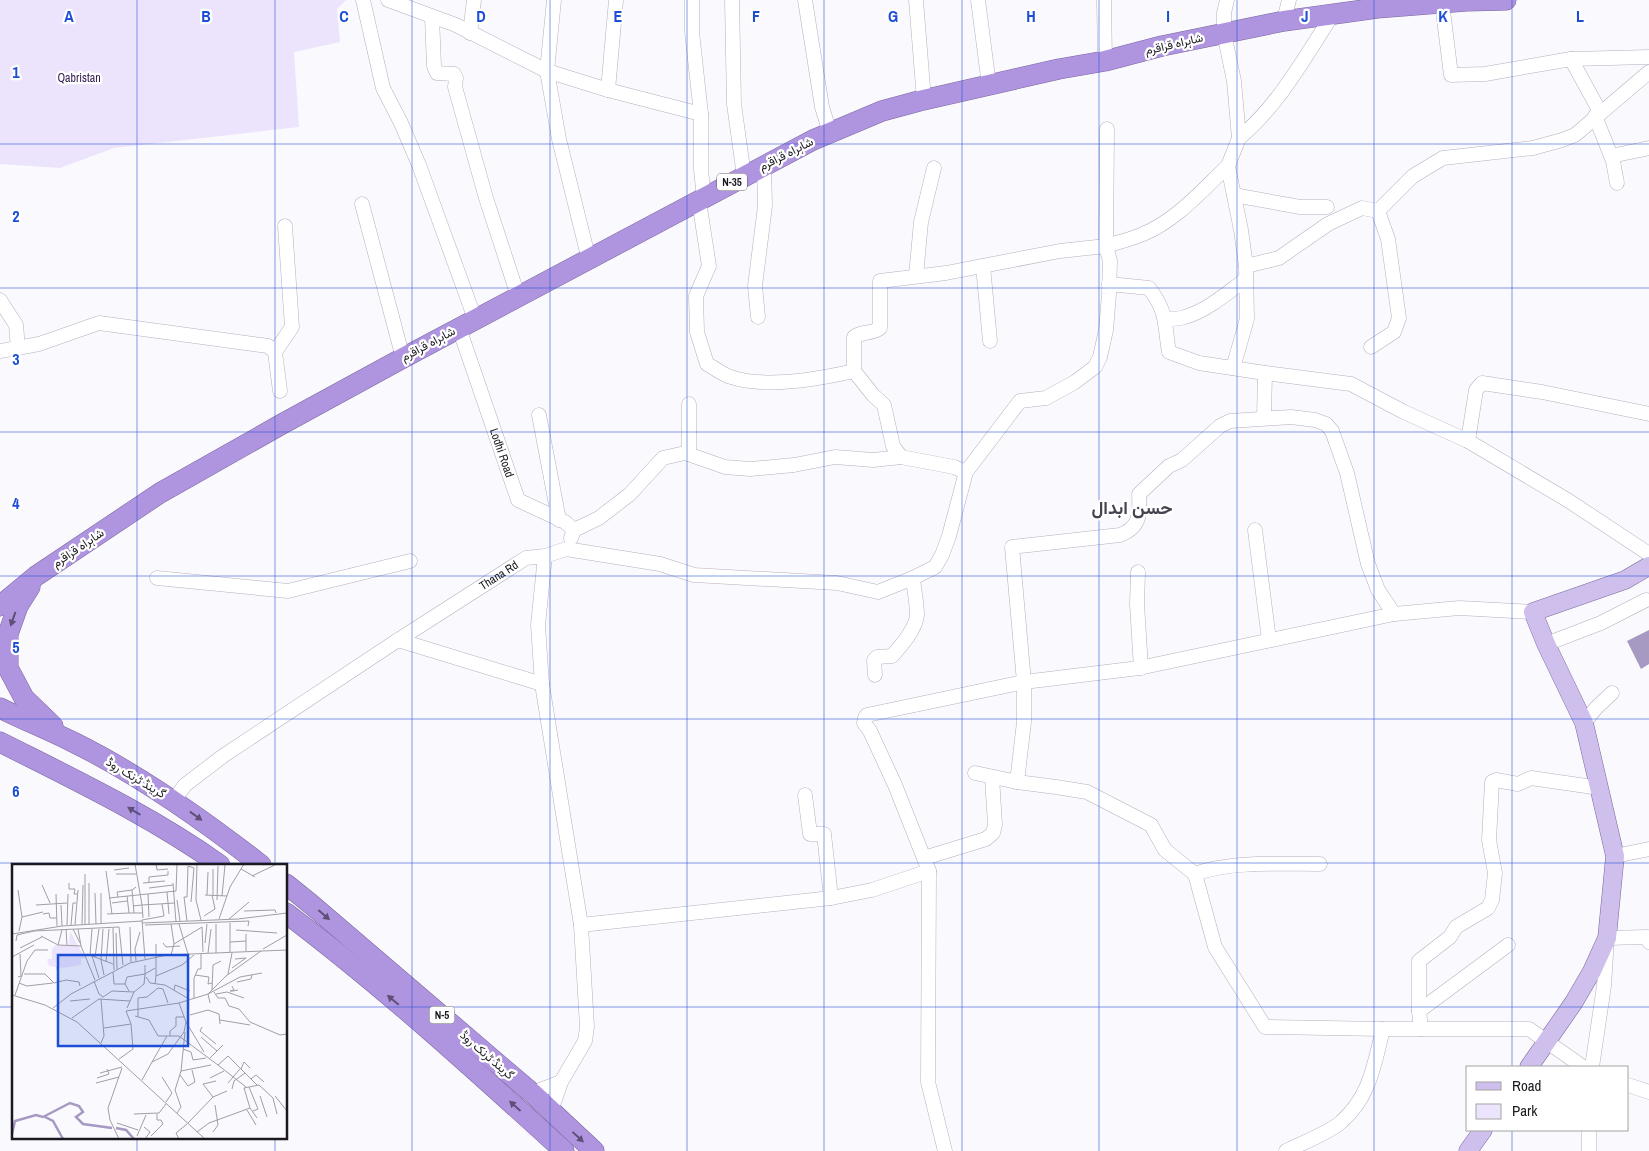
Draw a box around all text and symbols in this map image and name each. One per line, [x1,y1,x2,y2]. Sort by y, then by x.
text: A [64,5,74,27]
text: B [201,5,211,27]
text: C [339,5,349,27]
text: D [476,5,486,27]
text: E [614,5,623,27]
text: F [752,5,760,27]
text: G [888,5,898,27]
text: H [1026,5,1036,27]
text: I [1166,5,1170,27]
text: J [1301,5,1309,27]
text: K [1438,5,1448,27]
text: L [1576,5,1584,27]
street label: شاہراہ قراقرم [1143,30,1205,58]
text: 1 [12,61,20,83]
park label: Qabristan [57,70,101,86]
street label: شاہراہ قراقرم [756,133,816,175]
road number: N-35 [717,173,747,190]
text: 2 [12,205,20,227]
street label: شاہراہ قراقرم [398,323,458,365]
text: 3 [12,348,20,370]
street label: Lodhi Road [486,426,518,480]
text: 4 [12,492,20,514]
district label: حسن ابدال [1091,495,1173,520]
street label: شاہراہ قراقرم [49,525,107,571]
street label: Thana Rd [476,557,521,594]
one-way arrow [9,612,17,627]
text: 5 [12,636,20,658]
street label: گرینڈ ٹرنک روڈ [103,754,169,802]
text: 6 [12,780,20,802]
one-way arrow [127,807,140,816]
one-way arrow [189,811,202,821]
inset map [12,864,288,1138]
one-way arrow [318,909,330,921]
one-way arrow [386,994,399,1005]
road number: N-5 [430,1006,454,1024]
street label: گرینڈ ٹرنک روڈ [457,1027,517,1083]
legend [1466,1066,1629,1131]
text: Road [1512,1075,1541,1096]
text: Park [1512,1100,1538,1121]
one-way arrow [509,1101,522,1112]
one-way arrow [572,1131,584,1143]

